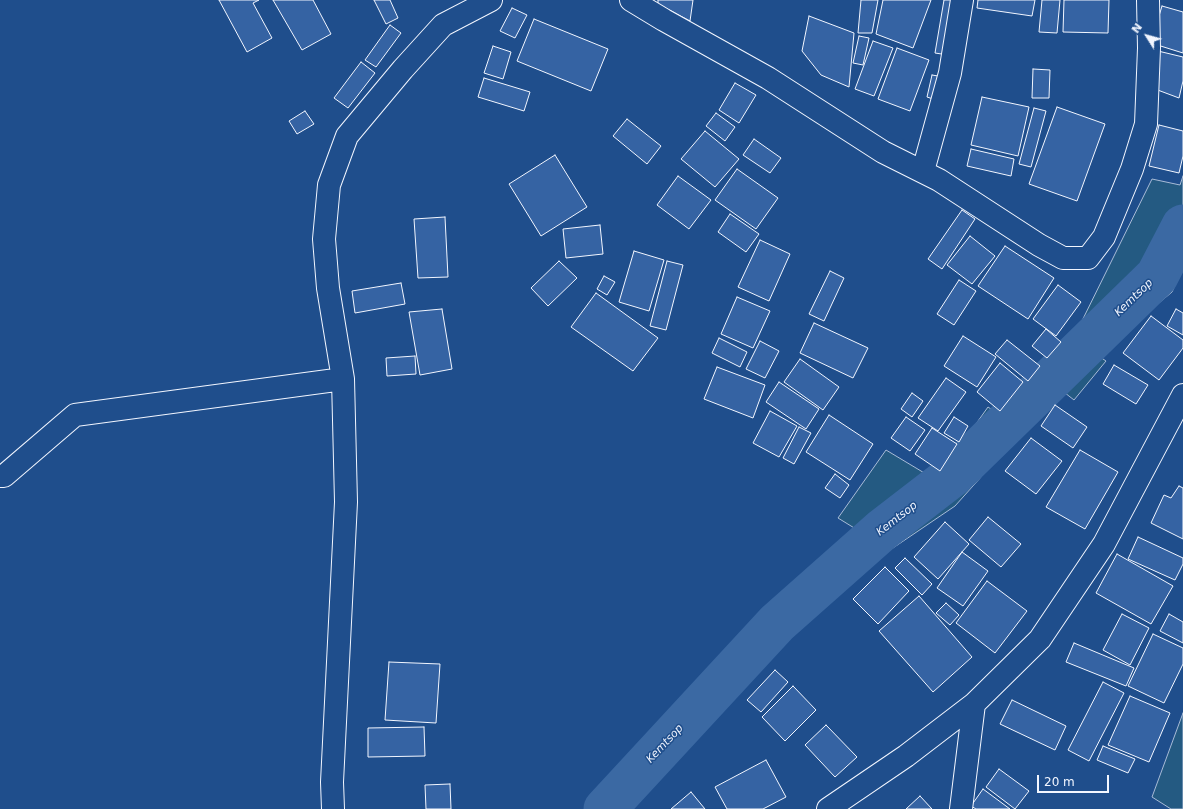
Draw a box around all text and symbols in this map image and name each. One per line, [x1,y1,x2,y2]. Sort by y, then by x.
north arrow [1127,16,1167,56]
text: N [1129,21,1145,36]
water label: Kemtsop [1112,277,1156,319]
water label: Kemtsop [874,499,920,539]
water label: Kemtsop [644,722,686,766]
scale bar [1039,767,1111,793]
text: 20 m [1044,775,1075,789]

